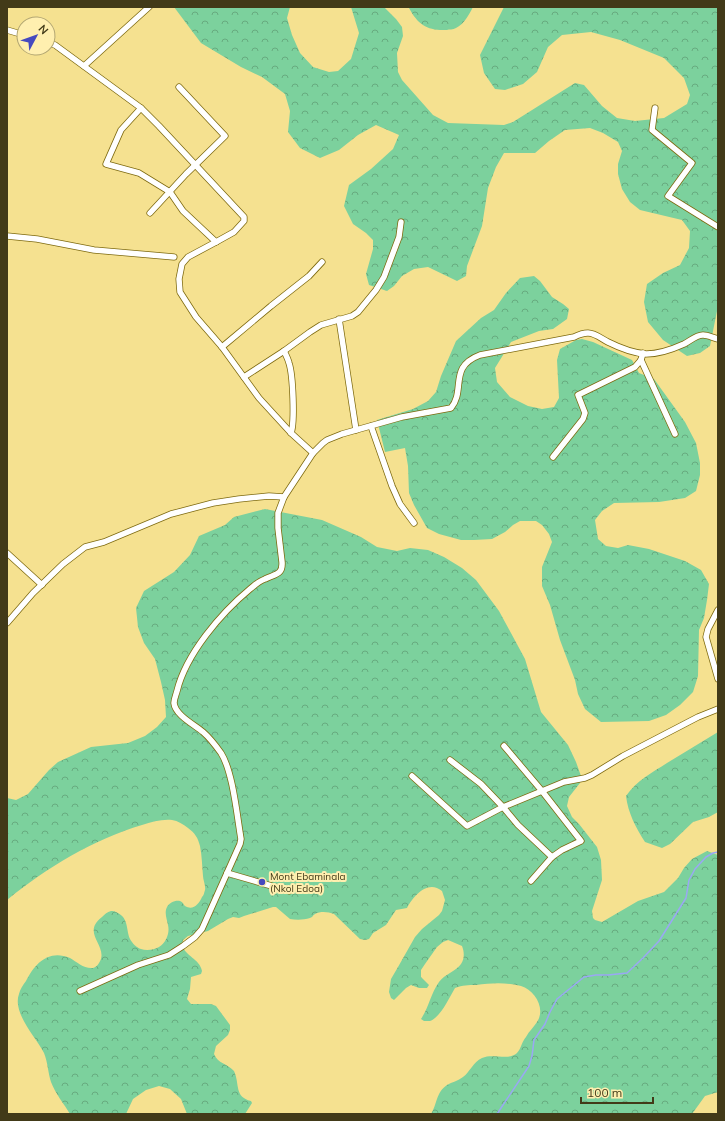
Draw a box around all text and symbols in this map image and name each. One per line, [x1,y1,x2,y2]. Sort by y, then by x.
north arrow [16,16,56,56]
text: N [36,22,52,37]
place label: Mont Ebaminala (Nkol Edoa) [270,870,346,895]
marker: Mont Ebaminala (Nkol Edoa) [257,877,267,887]
scale bar [581,1079,653,1105]
text: 100 m [587,1085,622,1100]

